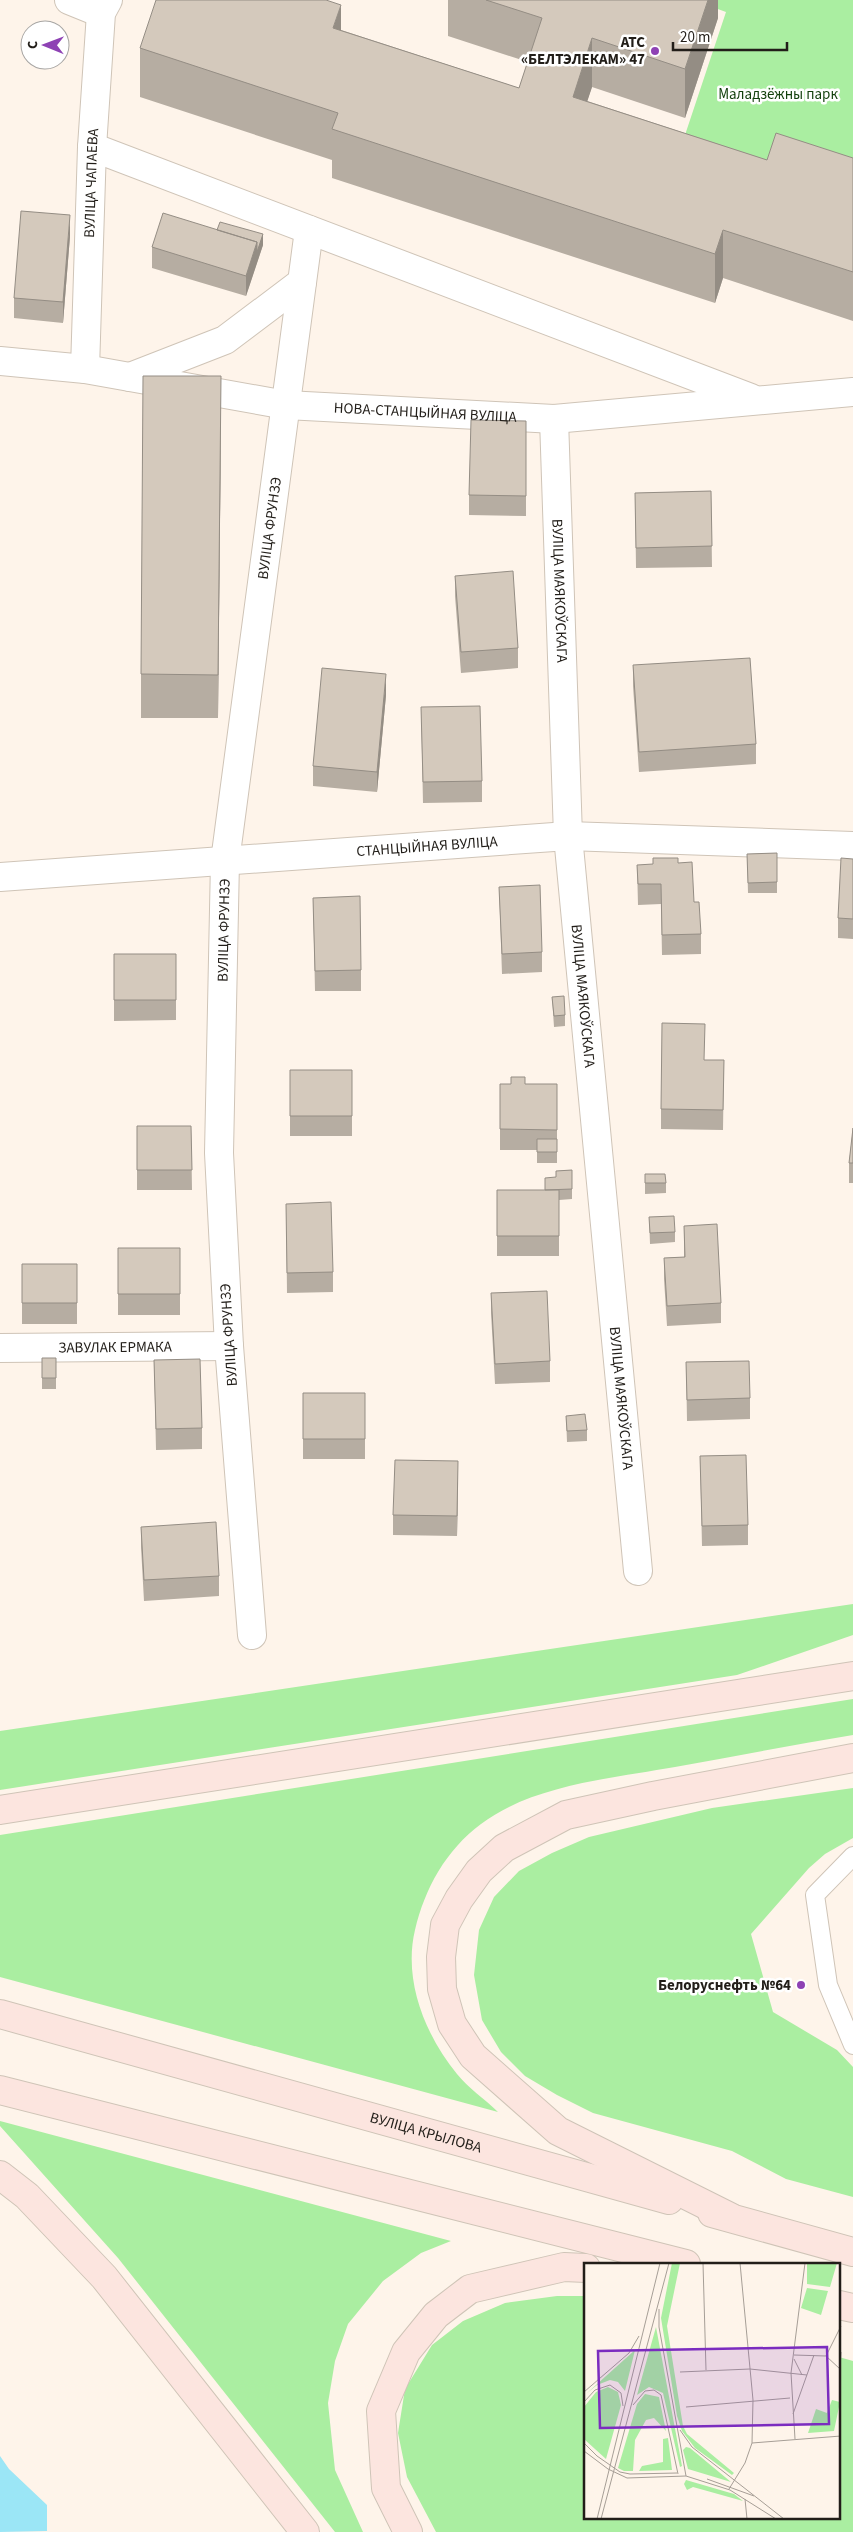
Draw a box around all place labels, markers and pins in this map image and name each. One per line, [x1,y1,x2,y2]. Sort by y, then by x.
place label: АТС «БЕЛТЭЛЕКАМ» 47 [521,32,645,70]
marker: АТС «БЕЛТЭЛЕКАМ» 47 [649,45,661,57]
place label: Белоруснефть №64 [658,1975,791,1996]
marker: Белоруснефть №64 [795,1979,807,1991]

